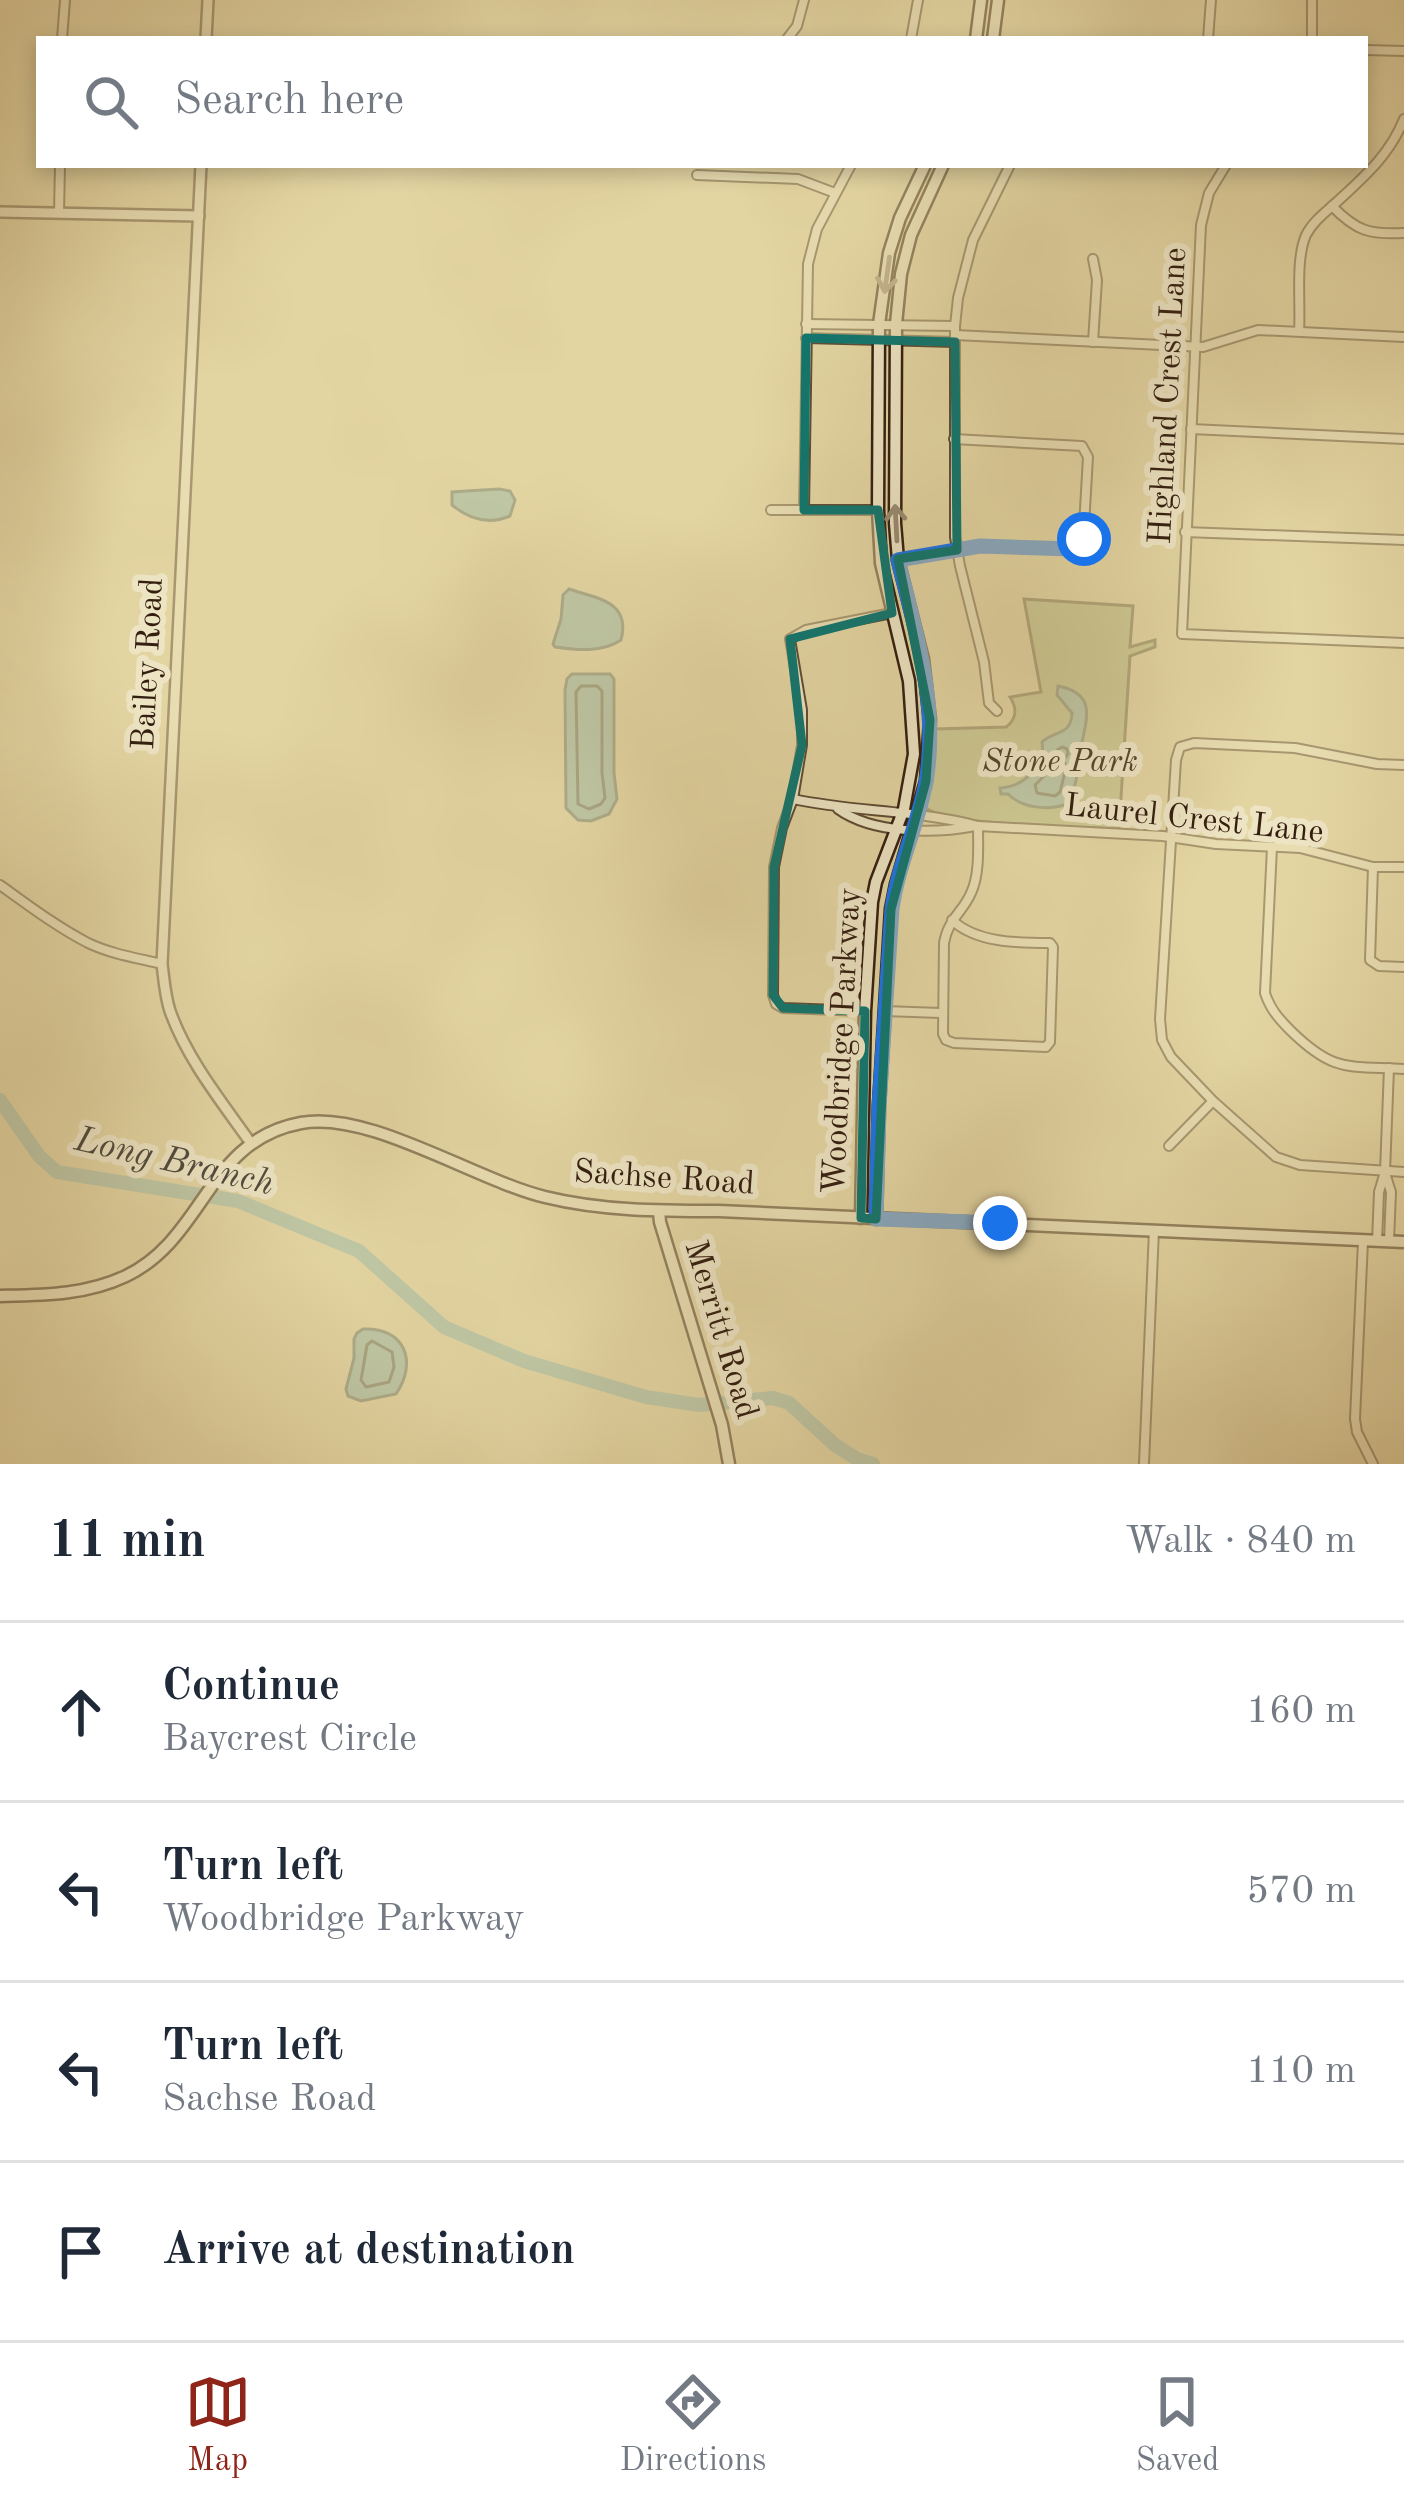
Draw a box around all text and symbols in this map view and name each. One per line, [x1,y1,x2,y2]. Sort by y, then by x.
search box [36,36,1368,168]
icon: search [78,69,144,135]
text: Search here [174,79,404,124]
street label: Highland Crest Lane [1145,247,1193,545]
one-way arrow [875,254,897,293]
one-way arrow [884,504,907,543]
route start [1057,512,1111,566]
street label: Bailey Road [128,577,170,751]
park label: Stone Park [982,746,1138,779]
street label: Laurel Crest Lane [1063,790,1325,850]
street label: Woodbridge Parkway [818,887,868,1195]
water label: Long Branch [70,1122,277,1203]
street label: Sachse Road [572,1156,756,1202]
route end [973,1196,1027,1250]
street label: Merritt Road [677,1237,763,1423]
text: 11 min [48,1517,206,1568]
text: Walk · 840 m [1125,1522,1356,1561]
text: Continue [162,1665,340,1710]
icon: ahead [48,1679,114,1745]
text: 160 m [1246,1692,1356,1731]
text: Baycrest Circle [162,1720,417,1759]
text: Turn left [162,1845,343,1890]
icon: left [48,1859,114,1925]
text: 570 m [1246,1872,1356,1911]
text: Woodbridge Parkway [162,1900,524,1939]
text: Turn left [162,2025,343,2070]
icon: left [48,2039,114,2105]
text: 110 m [1246,2052,1356,2091]
text: Sachse Road [162,2080,376,2119]
icon: arrive [48,2219,114,2285]
text: Arrive at destination [162,2229,575,2274]
tab: Map [185,2369,251,2482]
tab: Directions [620,2369,766,2482]
tab: Saved [1135,2369,1219,2482]

